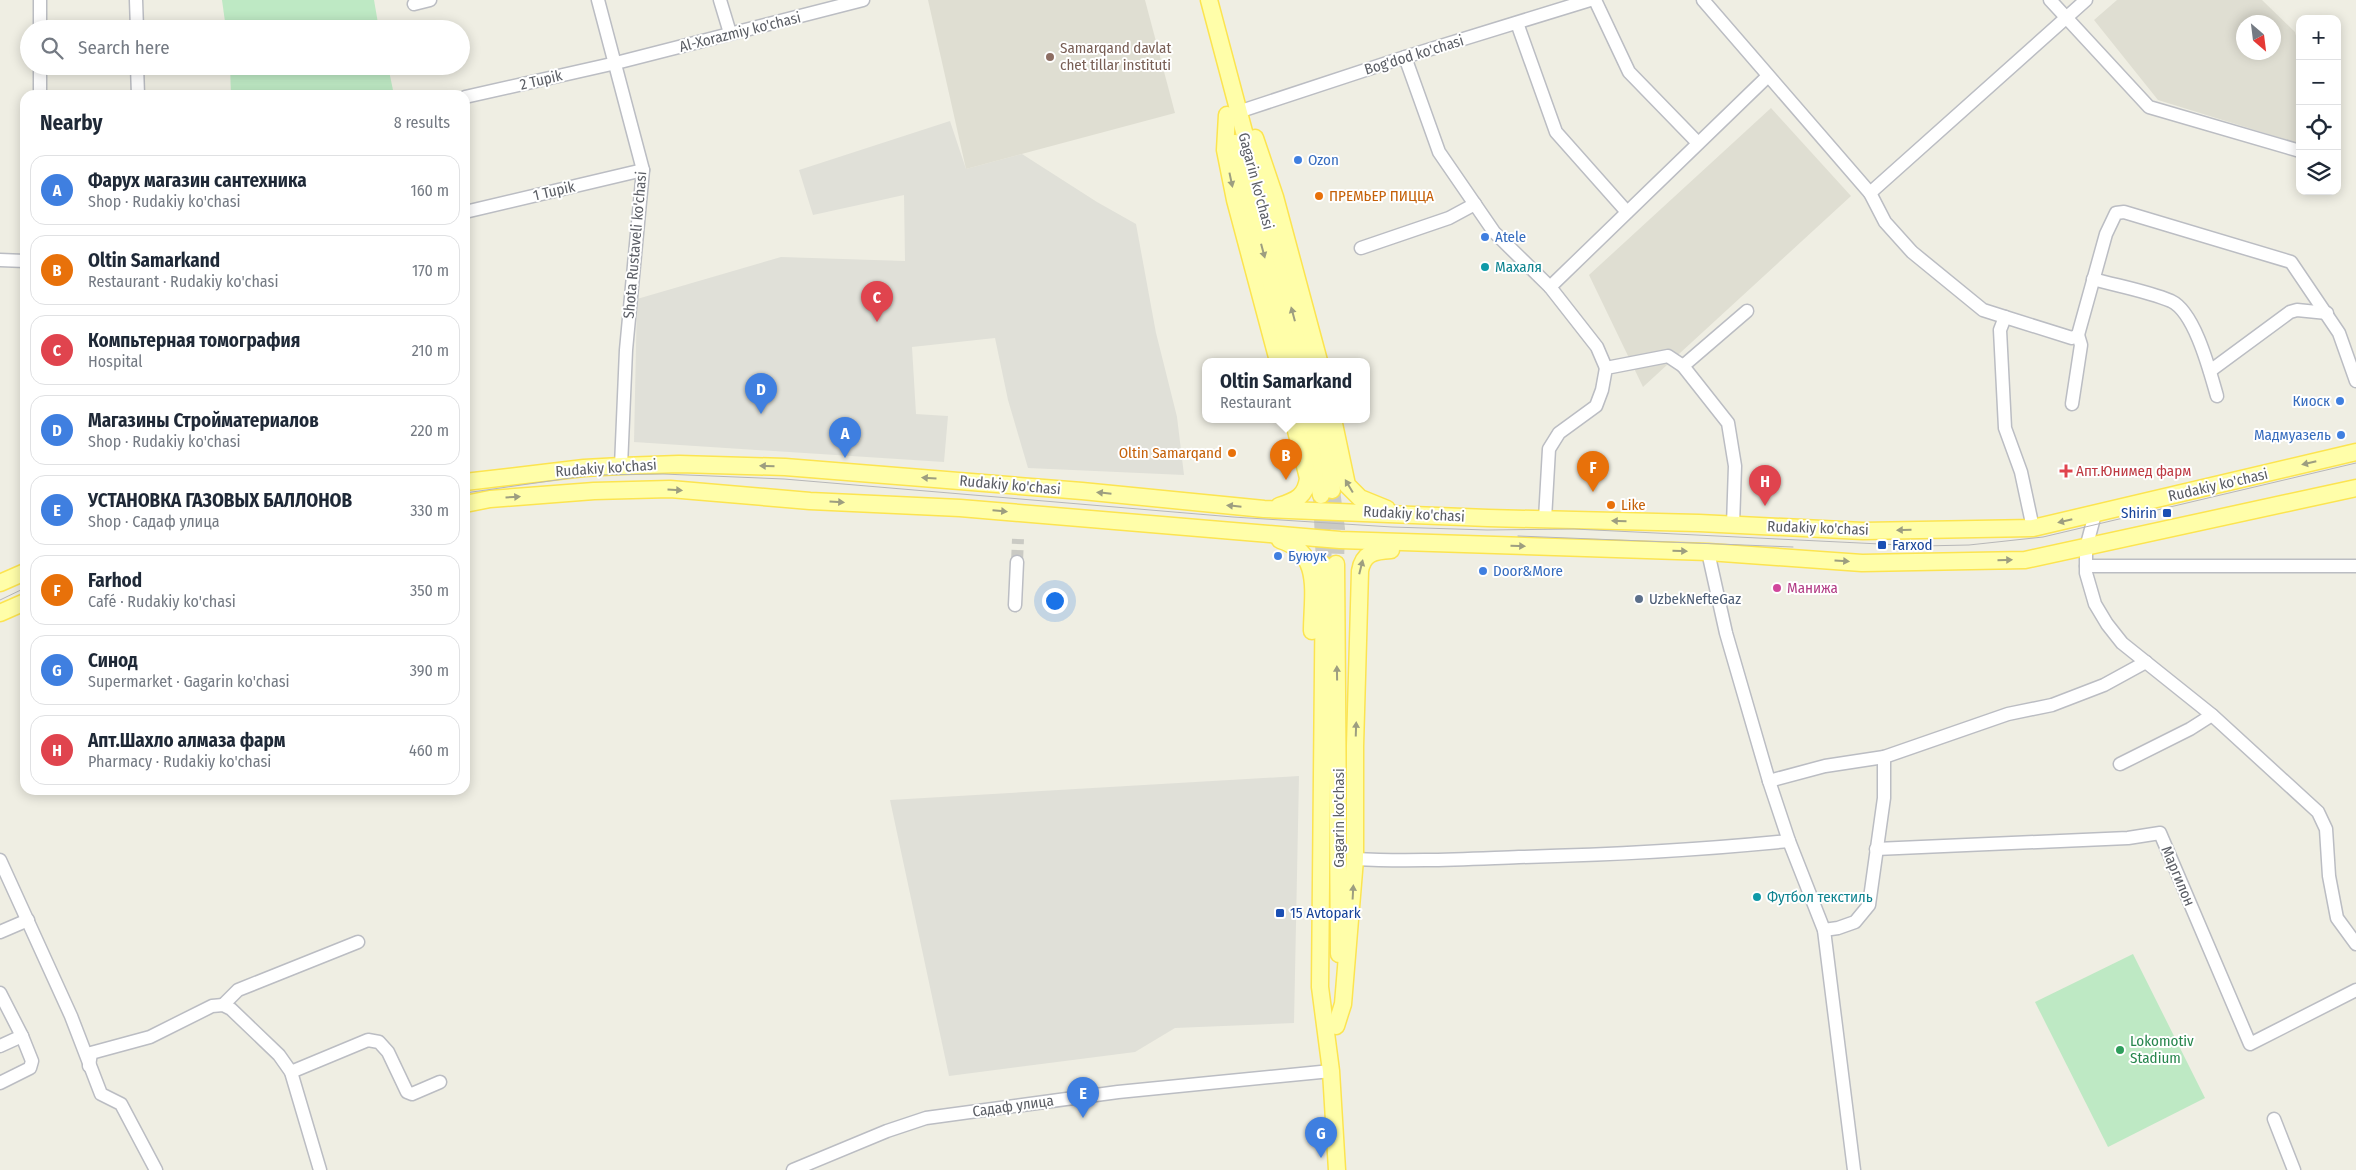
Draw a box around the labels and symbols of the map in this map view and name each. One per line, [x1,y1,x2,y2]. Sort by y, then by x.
street label: Al-Xorazmiy ko'chasi [677,8,803,56]
north arrow [2236,15,2281,60]
street label: Bog'dod ko'chasi [1362,31,1466,79]
place label: Samarqand davlat chet tillar instituti [1060,39,1171,74]
marker: Samarqand davlat chet tillar instituti [1044,51,1056,63]
street label: 2 Tupik [518,66,564,94]
street label: Gagarin ko'chasi [1234,131,1278,231]
place label: Ozon [1308,151,1339,169]
marker: Ozon [1292,154,1304,166]
street label: Shota Rustaveli ko'chasi [620,171,650,319]
one-way arrow [1227,173,1235,188]
street label: 1 Tupik [531,177,577,205]
place label: ПРЕМЬЕР ПИЦЦА [1329,187,1434,205]
marker: ПРЕМЬЕР ПИЦЦА [1313,190,1325,202]
place label: Atele [1495,228,1526,246]
marker: Atele [1479,231,1491,243]
one-way arrow [1259,243,1267,258]
place label: Махаля [1495,258,1542,276]
marker: Махаля [1479,261,1491,273]
pin: C [861,281,893,322]
one-way arrow [1288,307,1296,322]
pin: D [745,373,777,414]
place label: Киоск [2293,392,2330,410]
marker: Киоск [2334,395,2346,407]
pin: A [829,417,861,458]
place label: Мадмуазель [2254,426,2331,444]
marker: Мадмуазель [2335,429,2347,441]
pin: B [1270,439,1302,480]
place label: Oltin Samarqand [1119,444,1222,462]
marker: Oltin Samarqand [1226,447,1238,459]
pin: F [1577,451,1609,492]
street label: Rudakiy ko'chasi [555,455,657,481]
one-way arrow [2301,459,2316,467]
one-way arrow [758,462,774,470]
place label: Апт.Юнимед фарм [2076,462,2191,480]
pin: H [1749,465,1781,506]
marker: Апт.Юнимед фарм [2060,465,2072,477]
street label: Rudakiy ko'chasi [2166,465,2270,505]
street label: Rudakiy ko'chasi [959,472,1061,498]
one-way arrow [921,474,937,482]
one-way arrow [1344,479,1353,492]
one-way arrow [668,486,684,494]
one-way arrow [1096,489,1112,497]
one-way arrow [505,493,521,501]
place label: Like [1621,496,1646,514]
one-way arrow [830,498,846,506]
marker: Like [1605,499,1617,511]
one-way arrow [1226,502,1242,510]
street label: Rudakiy ko'chasi [1363,502,1465,526]
place label: Shirin [2121,504,2157,522]
marker: Shirin [2161,507,2173,519]
one-way arrow [992,508,1008,516]
one-way arrow [1611,517,1627,525]
street label: Rudakiy ko'chasi [1767,517,1869,539]
one-way arrow [2058,517,2073,525]
one-way arrow [1895,526,1911,534]
place label: Farxod [1892,536,1933,554]
marker: Farxod [1876,539,1888,551]
one-way arrow [1510,542,1526,550]
place label: Буюук [1288,547,1327,565]
one-way arrow [1672,547,1688,555]
marker: Буюук [1272,550,1284,562]
one-way arrow [1997,556,2013,564]
one-way arrow [1834,558,1850,566]
one-way arrow [1357,560,1365,575]
place label: Door&More [1493,562,1563,580]
marker: Door&More [1477,565,1489,577]
place label: Манижа [1787,579,1838,597]
marker: Манижа [1771,582,1783,594]
your location [1042,588,1068,614]
place label: UzbekNefteGaz [1649,590,1741,608]
marker: UzbekNefteGaz [1633,593,1645,605]
one-way arrow [1333,665,1341,681]
one-way arrow [1352,721,1360,737]
street label: Gagarin ko'chasi [1330,768,1348,868]
street label: Маргилон [2157,843,2199,909]
one-way arrow [1349,883,1357,899]
place label: Футбол текстиль [1767,888,1873,906]
marker: Футбол текстиль [1751,891,1763,903]
place label: 15 Avtopark [1290,904,1361,922]
marker: 15 Avtopark [1274,907,1286,919]
place label: Lokomotiv Stadium [2130,1032,2194,1067]
marker: Lokomotiv Stadium [2114,1044,2126,1056]
pin: E [1067,1077,1099,1118]
street label: Садаф улица [971,1091,1055,1121]
pin: G [1305,1117,1337,1158]

